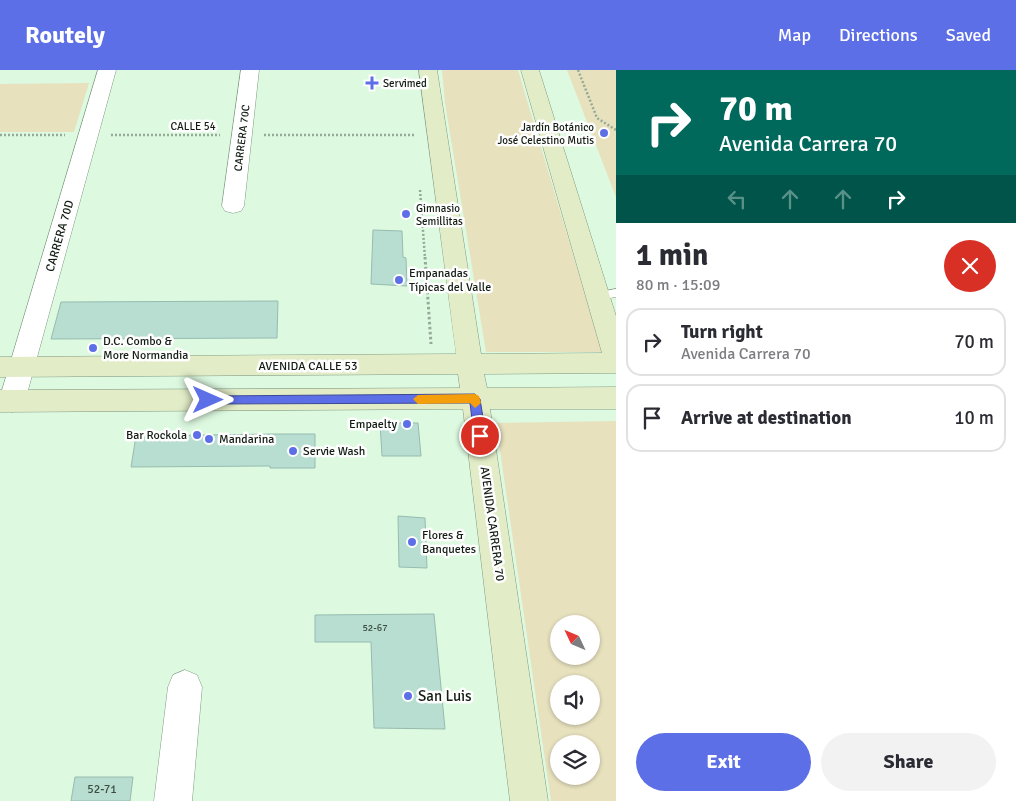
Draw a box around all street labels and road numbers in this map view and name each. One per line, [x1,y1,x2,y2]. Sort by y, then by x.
street label: CARRERA 70C [231,104,253,172]
street label: CALLE 54 [170,120,216,133]
street label: CARRERA 70D [43,198,77,273]
street label: AVENIDA CALLE 53 [259,359,357,374]
street label: AVENIDA CARRERA 70 [477,466,507,582]

